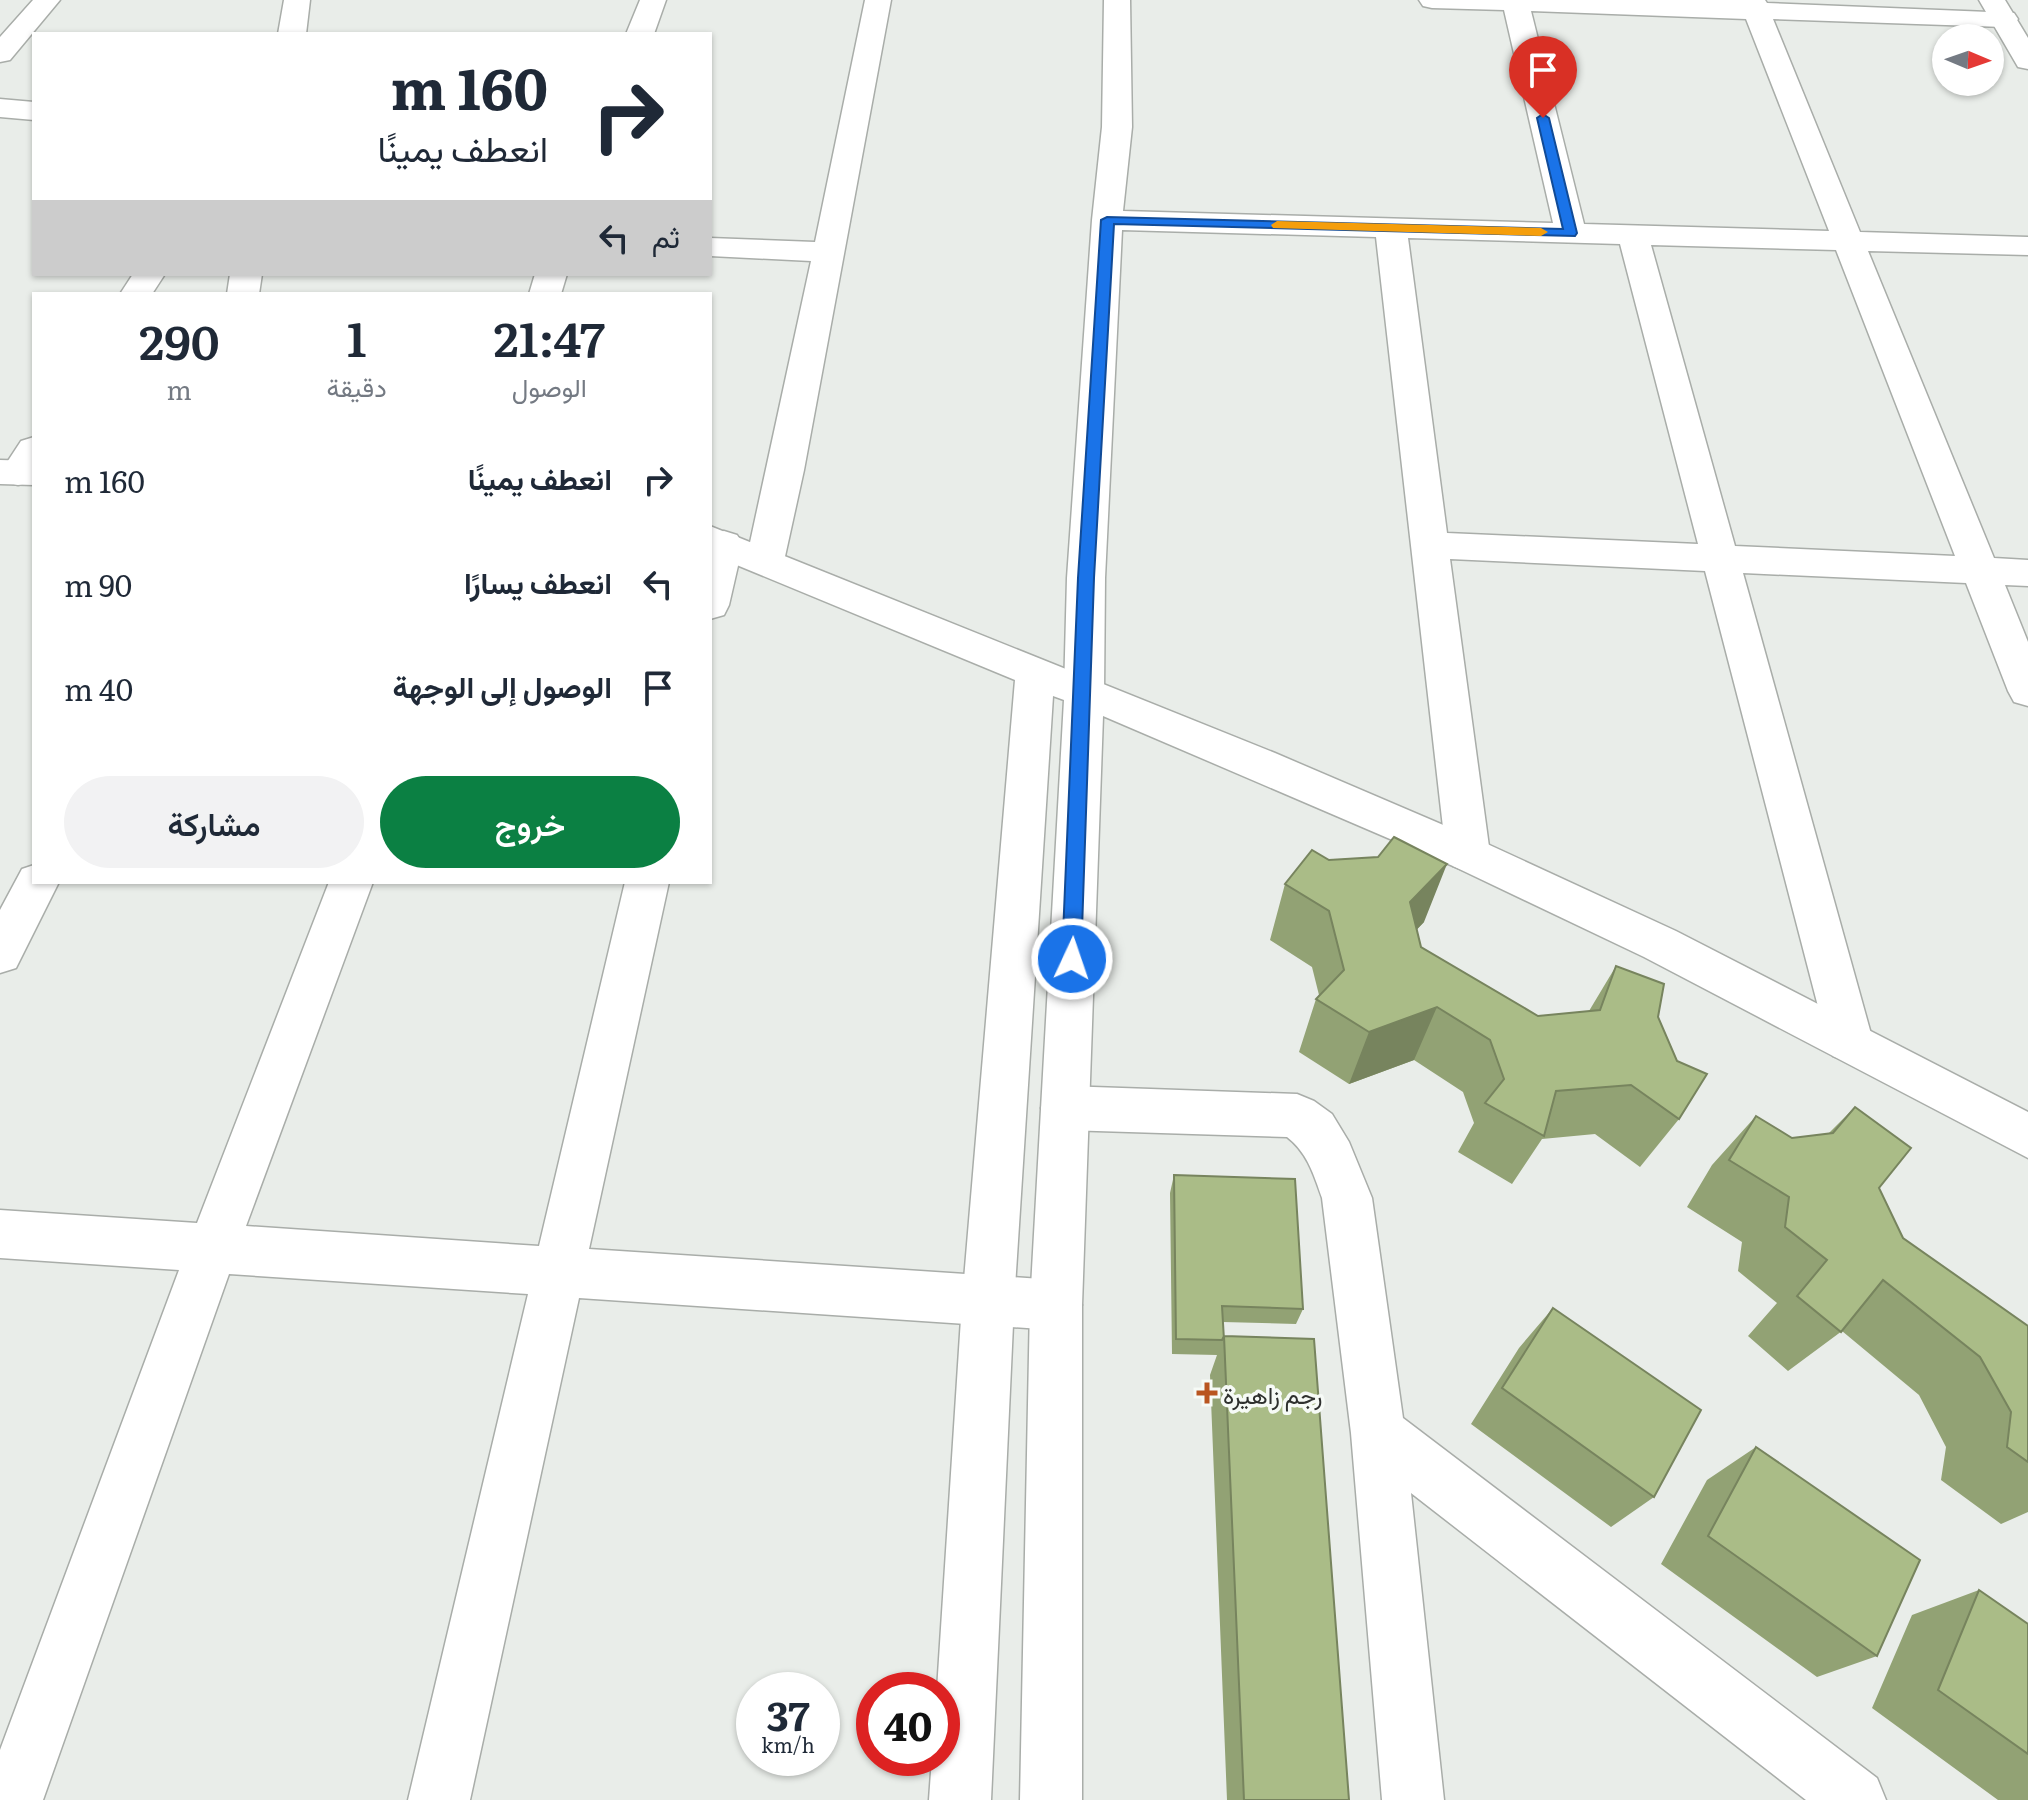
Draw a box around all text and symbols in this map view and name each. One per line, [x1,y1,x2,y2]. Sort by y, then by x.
north arrow [1932,24,2004,96]
map controls [1932,24,2004,96]
pin [1509,36,1577,118]
text: 160 m [391,44,548,127]
icon: arrive [1521,48,1565,92]
icon: right [576,64,680,168]
text: انعطف يمينًا [377,120,548,173]
text: ثم [652,213,680,257]
icon: left [592,216,636,260]
text: 1 [347,301,366,372]
text: 21:47 [494,301,605,372]
text: 290 [139,304,220,375]
text: دقيقة [326,366,387,405]
text: الوصول [512,366,587,405]
text: m [167,369,192,408]
text: انعطف يمينًا [468,455,612,499]
text: 160 m [64,458,145,502]
icon: right [636,458,680,502]
text: انعطف يسارًا [464,559,612,603]
text: 90 m [64,562,132,606]
icon: left [636,562,680,606]
text: الوصول إلى الوجهة [393,663,612,707]
text: 40 m [64,666,133,710]
icon: arrive [636,666,680,710]
button: مشاركة [64,776,364,868]
button: خروج [380,776,680,868]
position arrow [1030,917,1114,1001]
place label: رجم زاهيرة [1223,1376,1322,1412]
marker: رجم زاهيرة [1198,1384,1216,1402]
speed limit sign: 40 [856,1672,960,1776]
text: 37 [766,1684,810,1743]
text: km/h [761,1729,815,1759]

